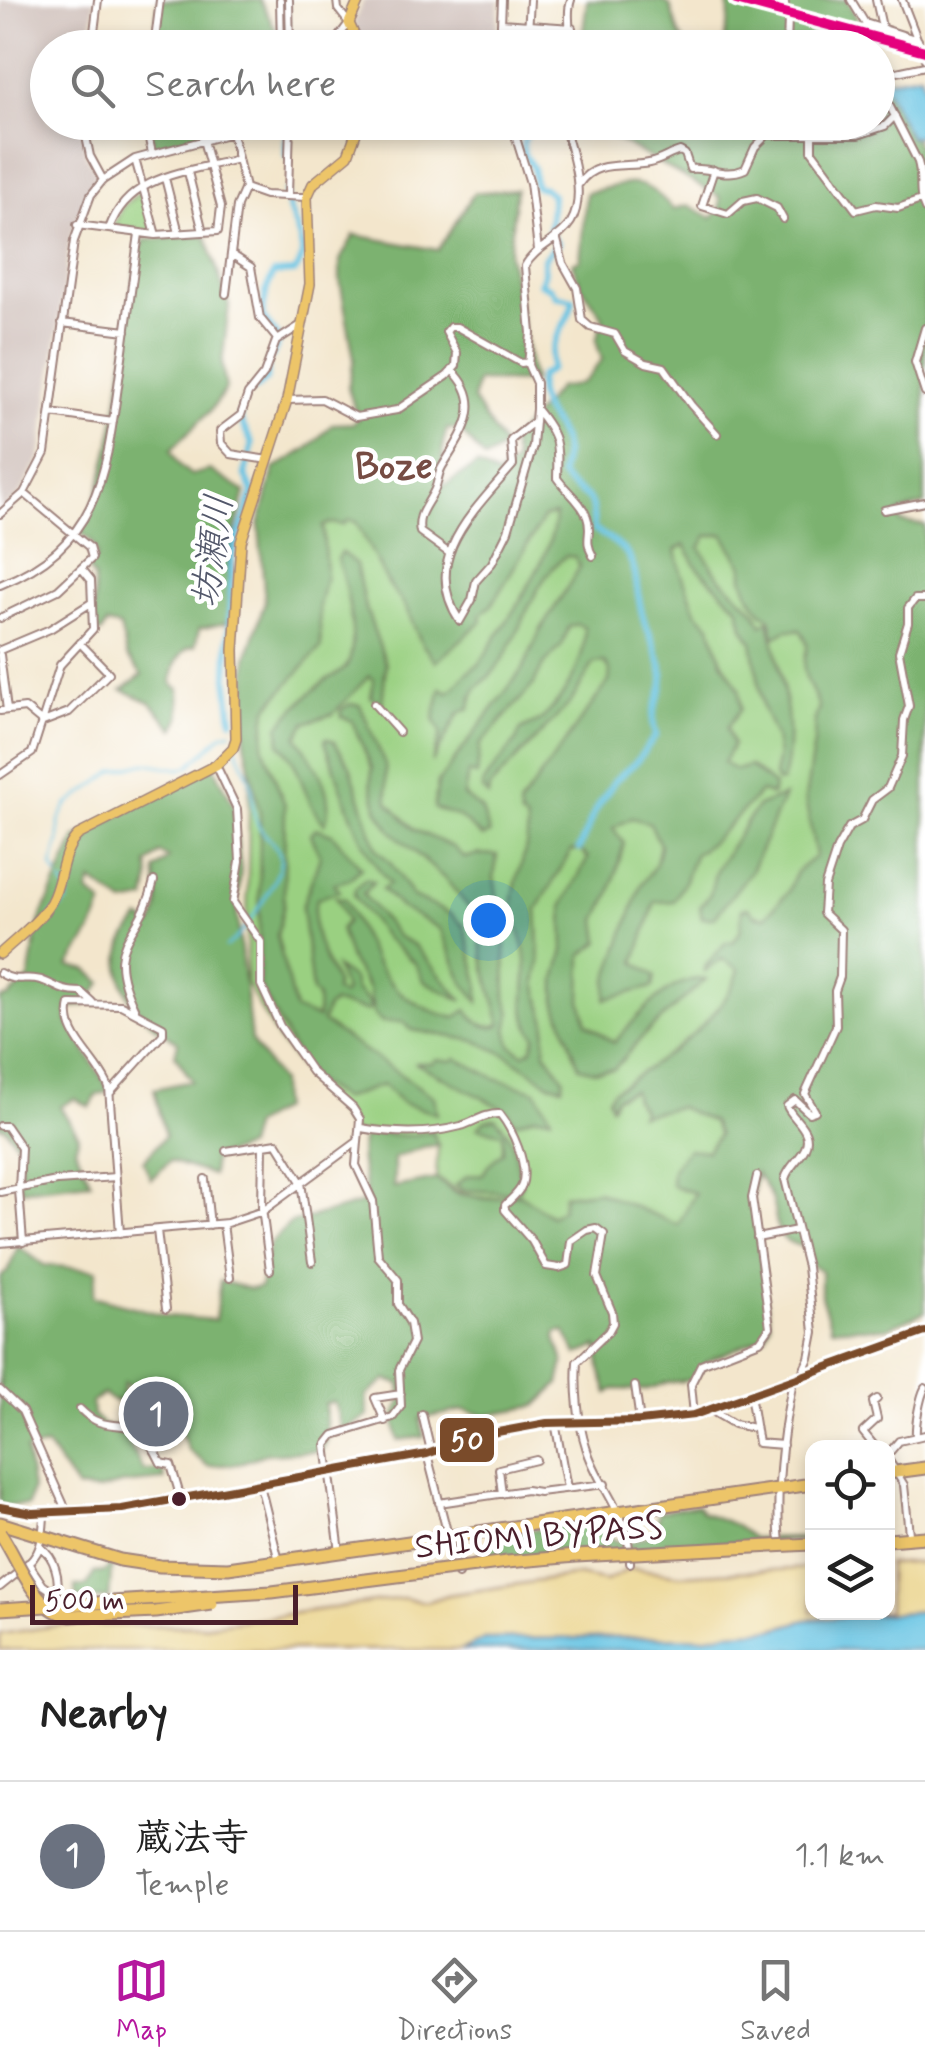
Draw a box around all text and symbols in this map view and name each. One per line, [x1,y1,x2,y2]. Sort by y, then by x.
search box [30,30,895,140]
icon: search [65,58,120,113]
text: Search here [145,61,336,110]
district label: Boze [355,443,433,492]
water label: 坊瀬川 [181,491,246,611]
your location [463,895,514,946]
pin: 1 [124,1376,188,1452]
line badge: 50 [438,1416,496,1464]
text: 50 [451,1424,483,1461]
map controls [805,1440,895,1620]
button: locate [805,1440,895,1530]
unlabelled marker [169,1489,189,1509]
street label: SHIOMI BYPASS [413,1503,666,1571]
button: layers [805,1530,895,1620]
scale bar [30,1580,298,1624]
text: 500 m [45,1584,125,1621]
text: Nearby [40,1688,168,1743]
text: 蔵法寺 [135,1815,249,1864]
text: 1 [65,1835,80,1877]
text: 1.1 km [794,1835,885,1877]
text: Temple [135,1864,230,1906]
tab: Map [114,1953,169,2050]
tab: Directions [397,1953,512,2050]
tab: Saved [740,1953,811,2050]

